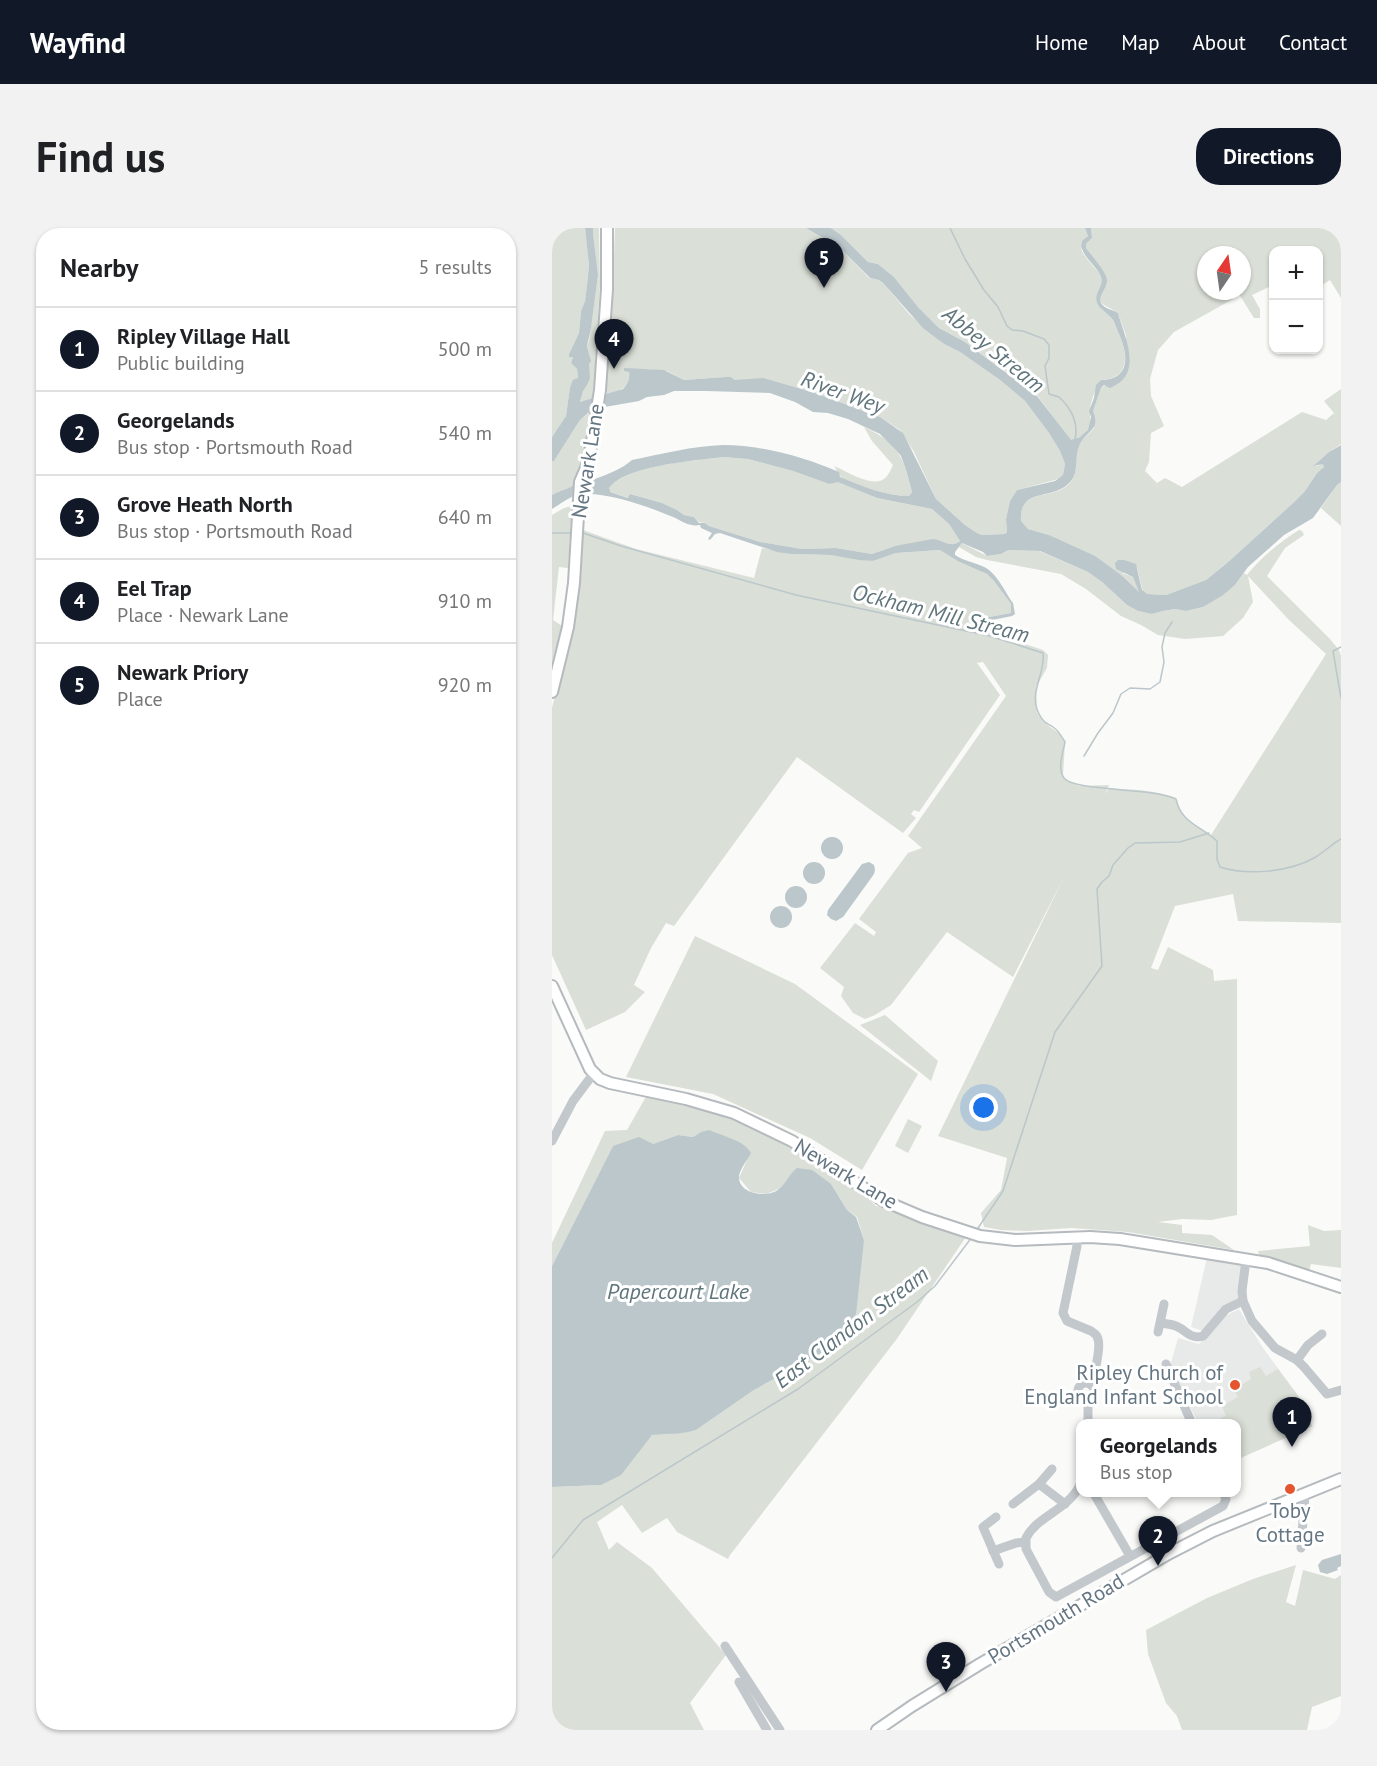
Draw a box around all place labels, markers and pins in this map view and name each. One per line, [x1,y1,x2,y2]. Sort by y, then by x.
pin: 5 [804,238,844,288]
pin: 4 [594,320,634,369]
place label: Ripley Church of England Infant School [1024,1359,1224,1410]
marker: Ripley Church of England Infant School [1228,1378,1242,1392]
pin: 1 [1272,1398,1312,1447]
marker: Toby Cottage [1283,1482,1297,1496]
place label: Toby Cottage [1255,1497,1325,1548]
pin: 2 [1138,1516,1178,1566]
pin: 3 [926,1642,966,1692]

